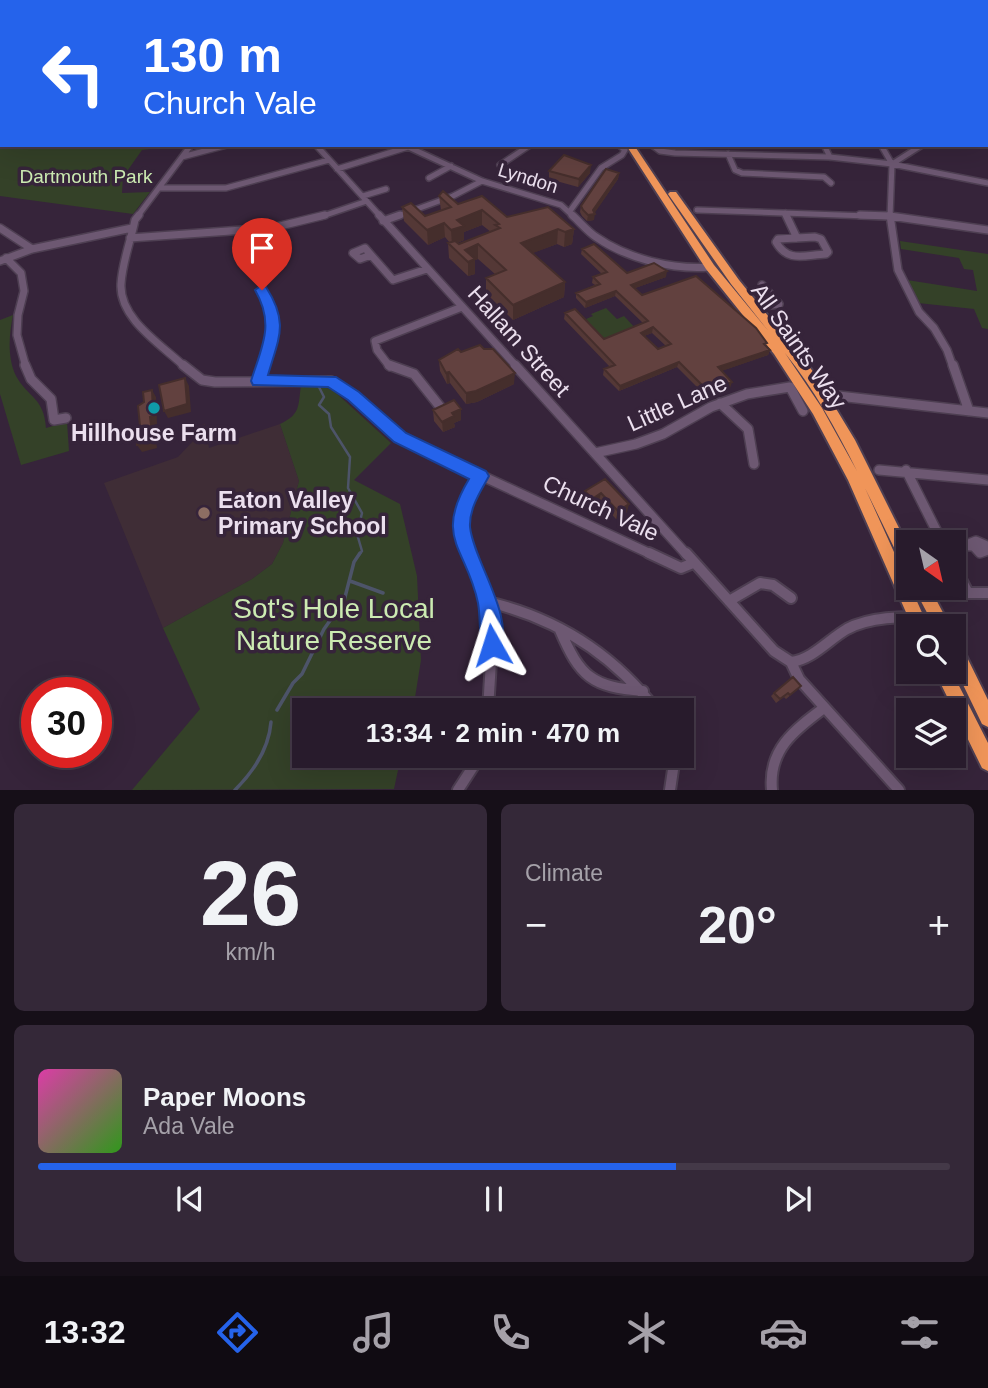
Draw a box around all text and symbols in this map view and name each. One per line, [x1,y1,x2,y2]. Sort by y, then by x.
icon: left [28,28,119,119]
text: 130 m [143,28,282,82]
text: Church Vale [143,85,317,121]
street label: Lyndon [495,159,561,197]
park label: Dartmouth Park [19,166,153,187]
pin [232,218,292,290]
icon: arrive [243,229,281,267]
street label: All Saints Way [746,278,852,414]
street label: Hallam Street [463,281,576,402]
street label: Little Lane [623,370,731,436]
marker: Hillhouse Farm [146,400,162,416]
place label: Hillhouse Farm [71,420,237,446]
street label: Church Vale [539,470,663,546]
place label: Eaton Valley Primary School [218,487,387,539]
marker: Eaton Valley Primary School [196,505,212,521]
north arrow [896,530,966,600]
map controls [896,530,966,768]
park label: Sot's Hole Local Nature Reserve [233,593,435,656]
position arrow [455,608,529,682]
button: search [896,614,966,684]
speed limit sign: 30 [21,677,112,768]
button: layers [896,698,966,768]
text: 13:34 · 2 min · 470 m [366,718,620,748]
text: 26 [200,843,301,944]
text: Climate [525,860,603,886]
text: 20° [698,896,777,954]
text: − [525,904,547,946]
text: + [928,904,950,946]
text: km/h [226,939,275,965]
text: Paper Moons [143,1082,306,1112]
text: Ada Vale [143,1113,235,1139]
icon: previous [171,1180,209,1218]
icon: pause [475,1180,513,1218]
icon: next [779,1180,817,1218]
icon: directions [213,1308,262,1357]
icon: music [349,1308,398,1357]
icon: phone [486,1308,535,1357]
icon: climate [622,1308,671,1357]
icon: car [759,1308,808,1357]
icon: filters [895,1308,944,1357]
text: 13:32 [44,1314,126,1350]

